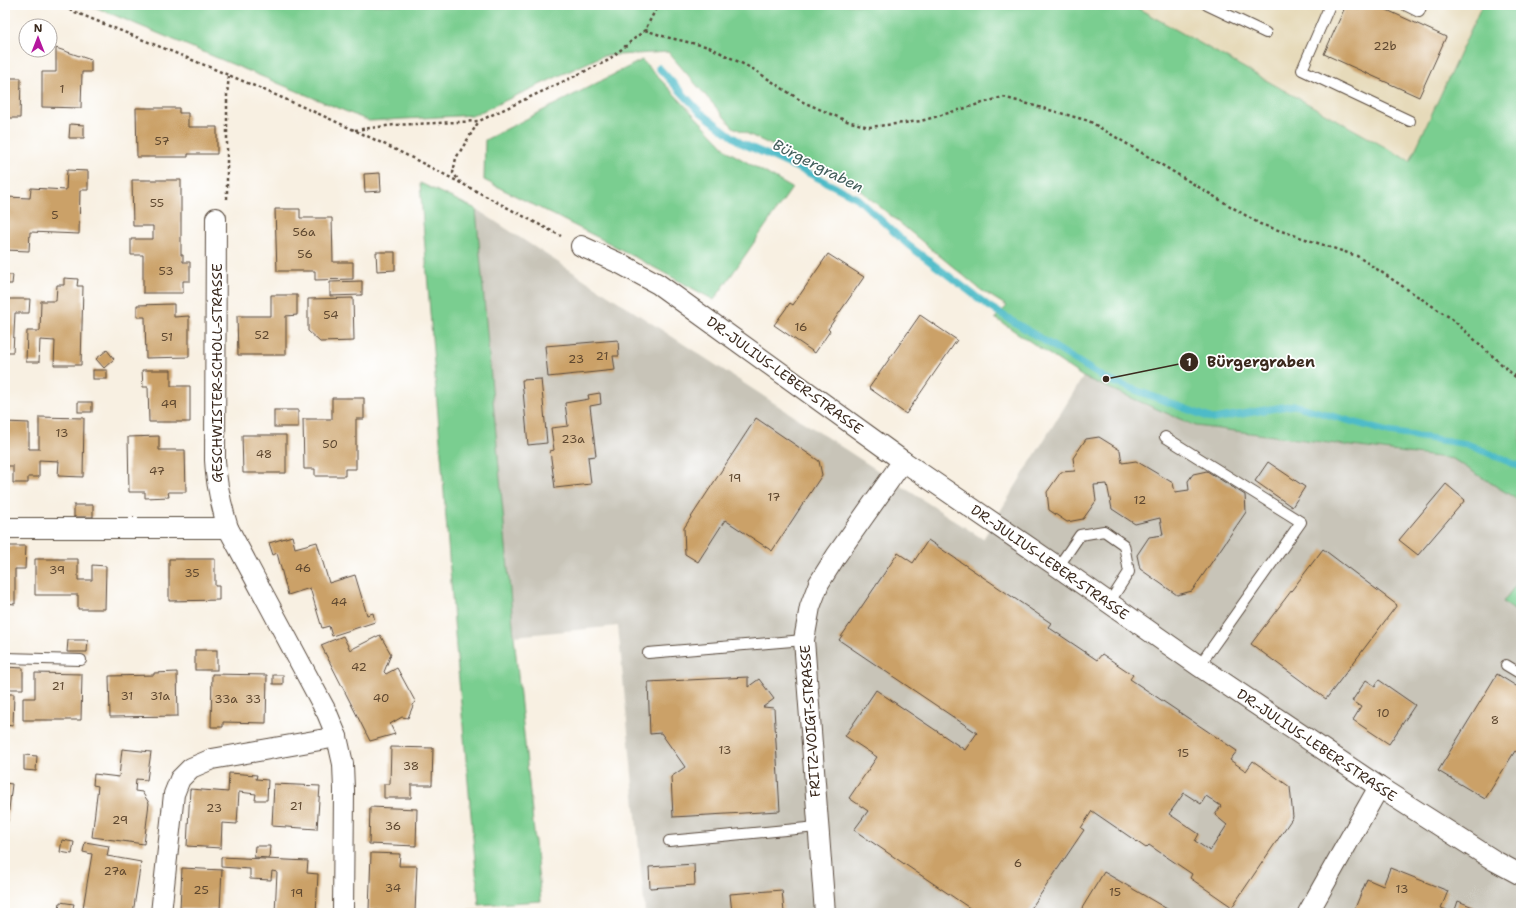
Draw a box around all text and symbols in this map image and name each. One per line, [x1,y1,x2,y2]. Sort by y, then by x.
north arrow [18,18,58,58]
text: N [34,21,43,36]
house number: 22b [1373,38,1397,54]
house number: 1 [59,81,65,97]
house number: 57 [154,133,170,149]
water label: Bürgergraben [769,135,867,197]
house number: 55 [150,195,164,211]
house number: 5 [51,207,59,223]
house number: 56a [293,224,316,240]
house number: 56 [297,246,313,262]
house number: 53 [158,263,174,279]
street label: GESCHWISTER-SCHOLL-STRASSE [208,263,226,483]
house number: 54 [323,307,339,323]
street label: DR.-JULIUS-LEBER-STRASSE [703,312,867,438]
house number: 16 [794,319,808,335]
house number: 52 [254,327,270,343]
house number: 51 [161,329,173,345]
house number: 21 [596,348,608,364]
callout: Bürgergraben [1179,348,1323,375]
house number: 23 [568,351,584,367]
text: Bürgergraben [1207,352,1315,372]
text: 1 [1186,354,1192,370]
house number: 49 [161,396,177,412]
house number: 13 [56,425,68,441]
house number: 23a [561,431,585,447]
house number: 50 [322,436,338,452]
house number: 48 [256,446,272,462]
house number: 47 [149,463,165,479]
house number: 19 [729,470,741,486]
house number: 17 [768,489,780,505]
house number: 12 [1134,492,1146,508]
street label: DR.-JULIUS-LEBER-STRASSE [967,500,1133,624]
house number: 46 [295,560,311,576]
house number: 39 [49,562,65,578]
house number: 35 [184,565,200,581]
house number: 44 [331,594,347,610]
street label: FRITZ-VOIGT-STRASSE [796,644,824,798]
house number: 42 [351,659,367,675]
house number: 21 [52,678,64,694]
street label: DR.-JULIUS-LEBER-STRASSE [1234,685,1401,805]
house number: 31 [121,688,133,704]
house number: 31a [150,688,170,704]
house number: 40 [373,690,389,706]
house number: 33a [214,691,238,707]
house number: 33 [245,691,261,707]
house number: 10 [1376,705,1390,721]
house number: 8 [1491,712,1499,728]
house number: 13 [719,742,731,758]
house number: 15 [1177,745,1189,761]
house number: 38 [403,758,419,774]
house number: 21 [290,798,302,814]
house number: 23 [206,800,222,816]
house number: 29 [112,812,128,828]
house number: 36 [385,818,401,834]
house number: 6 [1014,855,1022,871]
house number: 27a [104,863,127,879]
house number: 34 [385,880,401,896]
house number: 13 [1396,881,1408,897]
house number: 25 [193,882,209,898]
house number: 15 [1109,884,1121,900]
house number: 19 [291,885,303,901]

